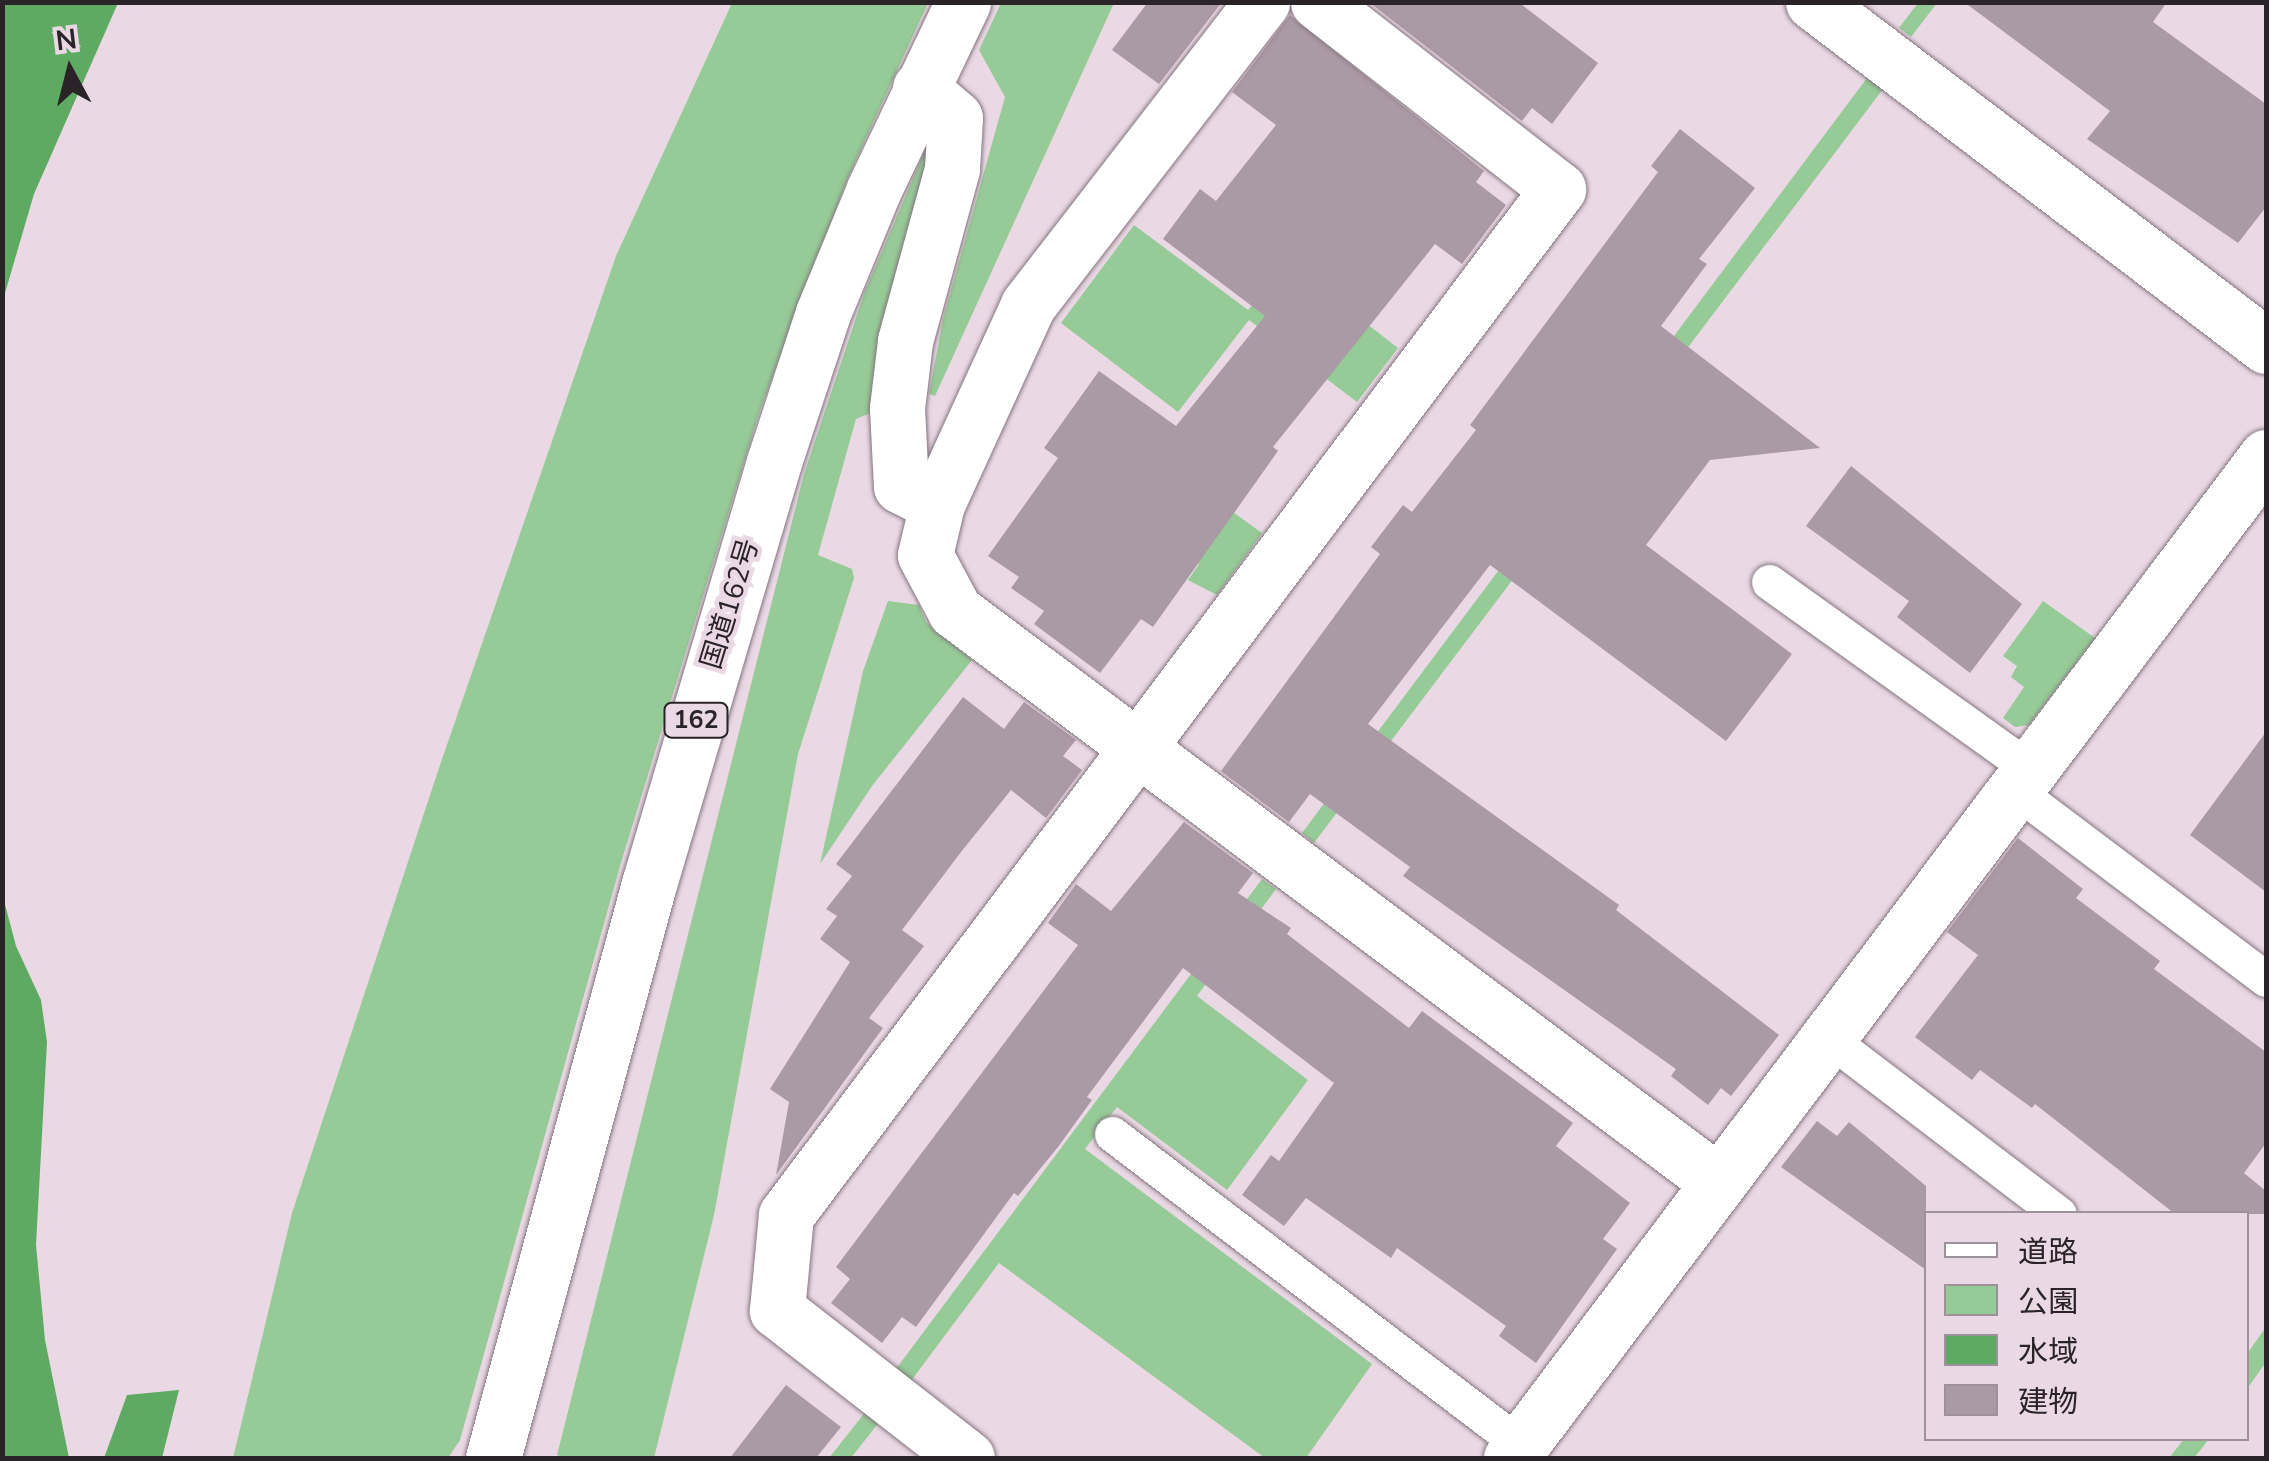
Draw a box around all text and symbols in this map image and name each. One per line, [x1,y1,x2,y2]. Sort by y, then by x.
north arrow [20,20,120,120]
text: N [54,20,79,60]
street label: 国道162号 [694,535,766,673]
road number: 162 [664,700,728,740]
legend [1924,1211,2249,1441]
text: 道路 [2018,1232,2078,1273]
text: 公園 [2018,1282,2078,1323]
text: 水域 [2018,1332,2078,1373]
text: 建物 [2018,1382,2078,1423]

